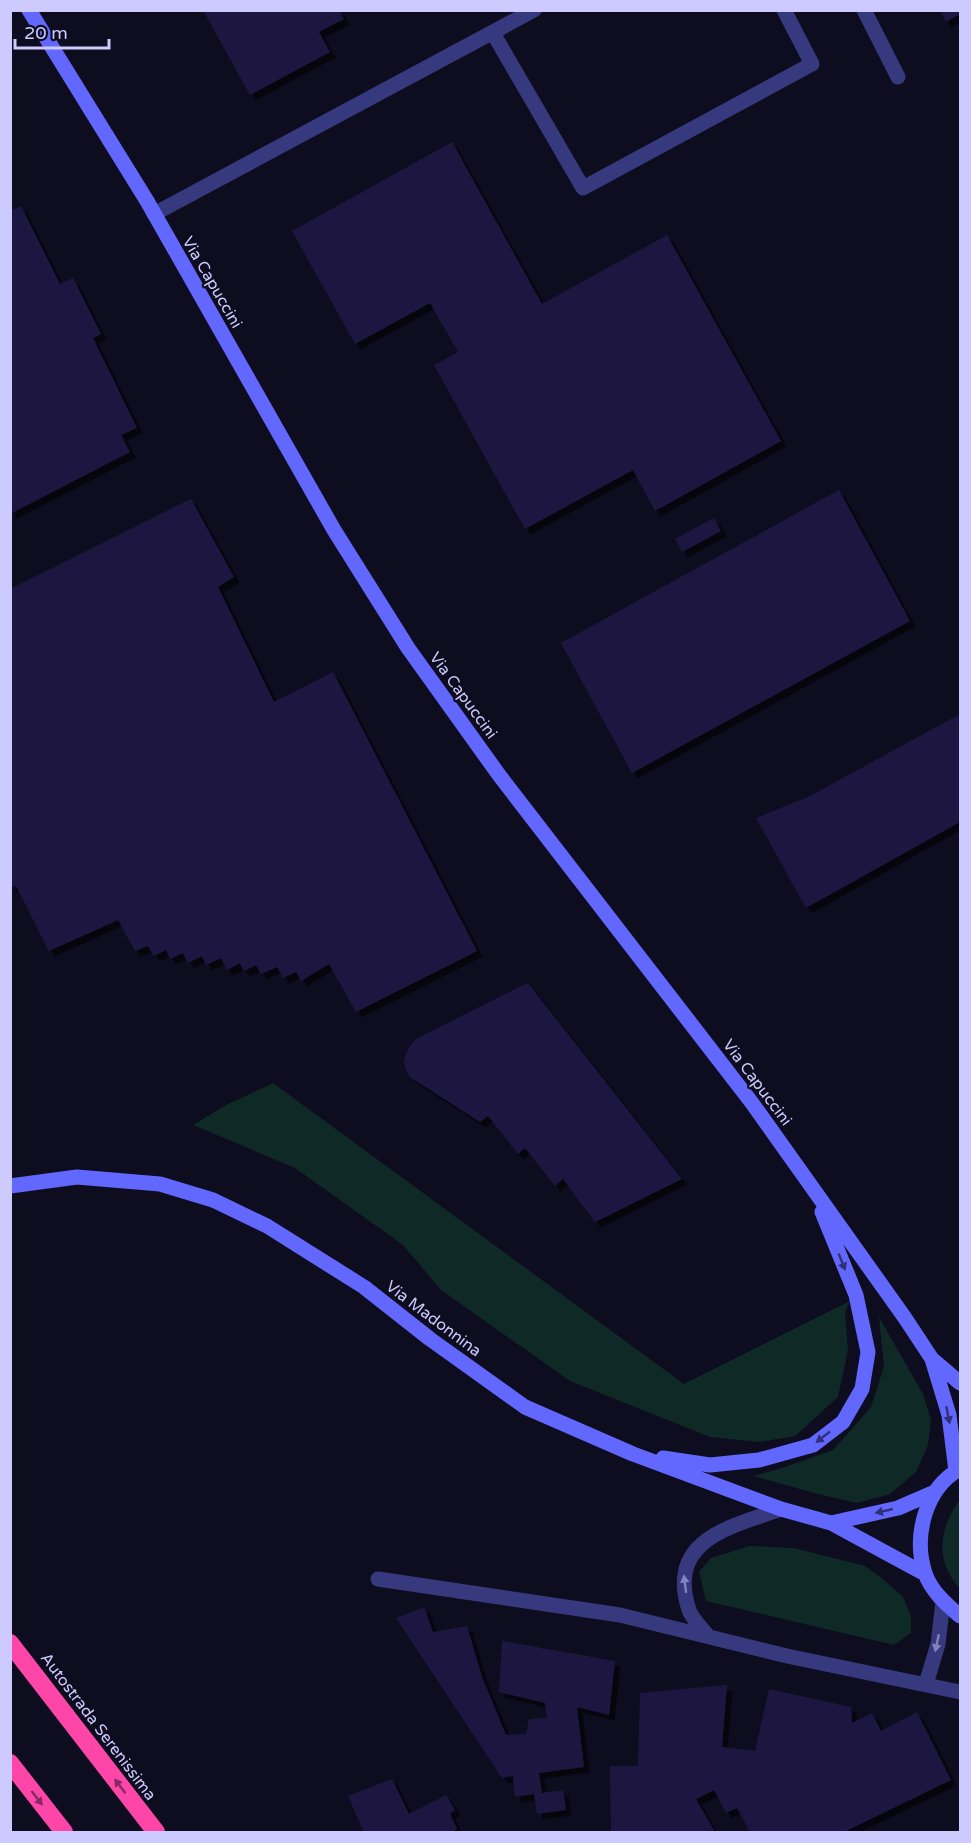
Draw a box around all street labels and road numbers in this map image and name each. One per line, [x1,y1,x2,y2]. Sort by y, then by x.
street label: Via Capuccini [178,233,246,332]
street label: Via Capuccini [425,648,501,743]
street label: Via Capuccini [718,1036,796,1130]
street label: Via Madonnina [382,1276,485,1361]
street label: Autostrada Serenissima [36,1649,160,1804]

